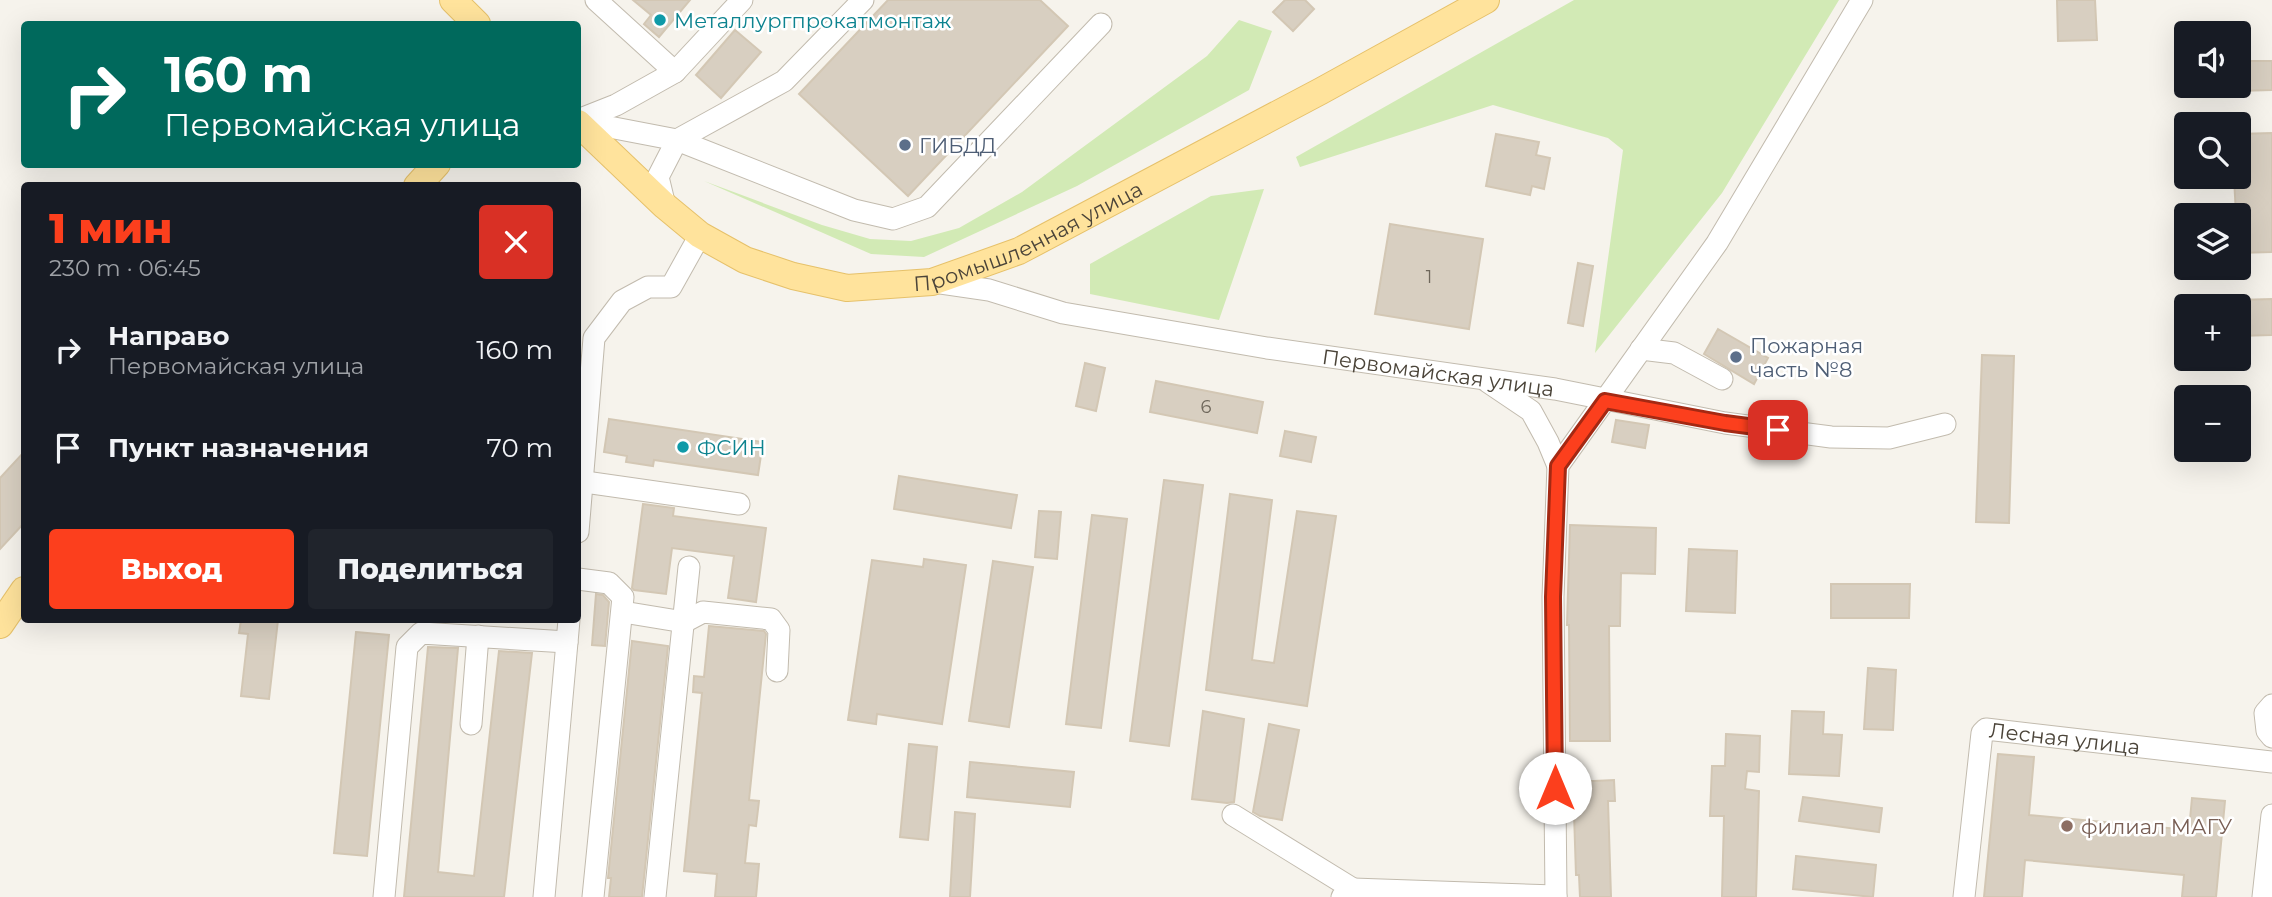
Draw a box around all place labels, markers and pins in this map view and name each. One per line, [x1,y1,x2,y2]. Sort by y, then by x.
place label: Металлургпрокатмонтаж [674,8,951,33]
marker: Металлургпрокатмонтаж [652,12,668,28]
place label: ГИБДД [919,133,997,158]
marker: ГИБДД [897,137,913,153]
place label: Пожарная часть №8 [1750,333,1863,382]
marker: Пожарная часть №8 [1728,349,1744,365]
pin [1748,400,1808,460]
place label: ФСИН [697,435,766,460]
marker: ФСИН [675,439,691,455]
place label: филиал МАГУ [2081,814,2233,839]
marker: филиал МАГУ [2059,818,2075,834]

